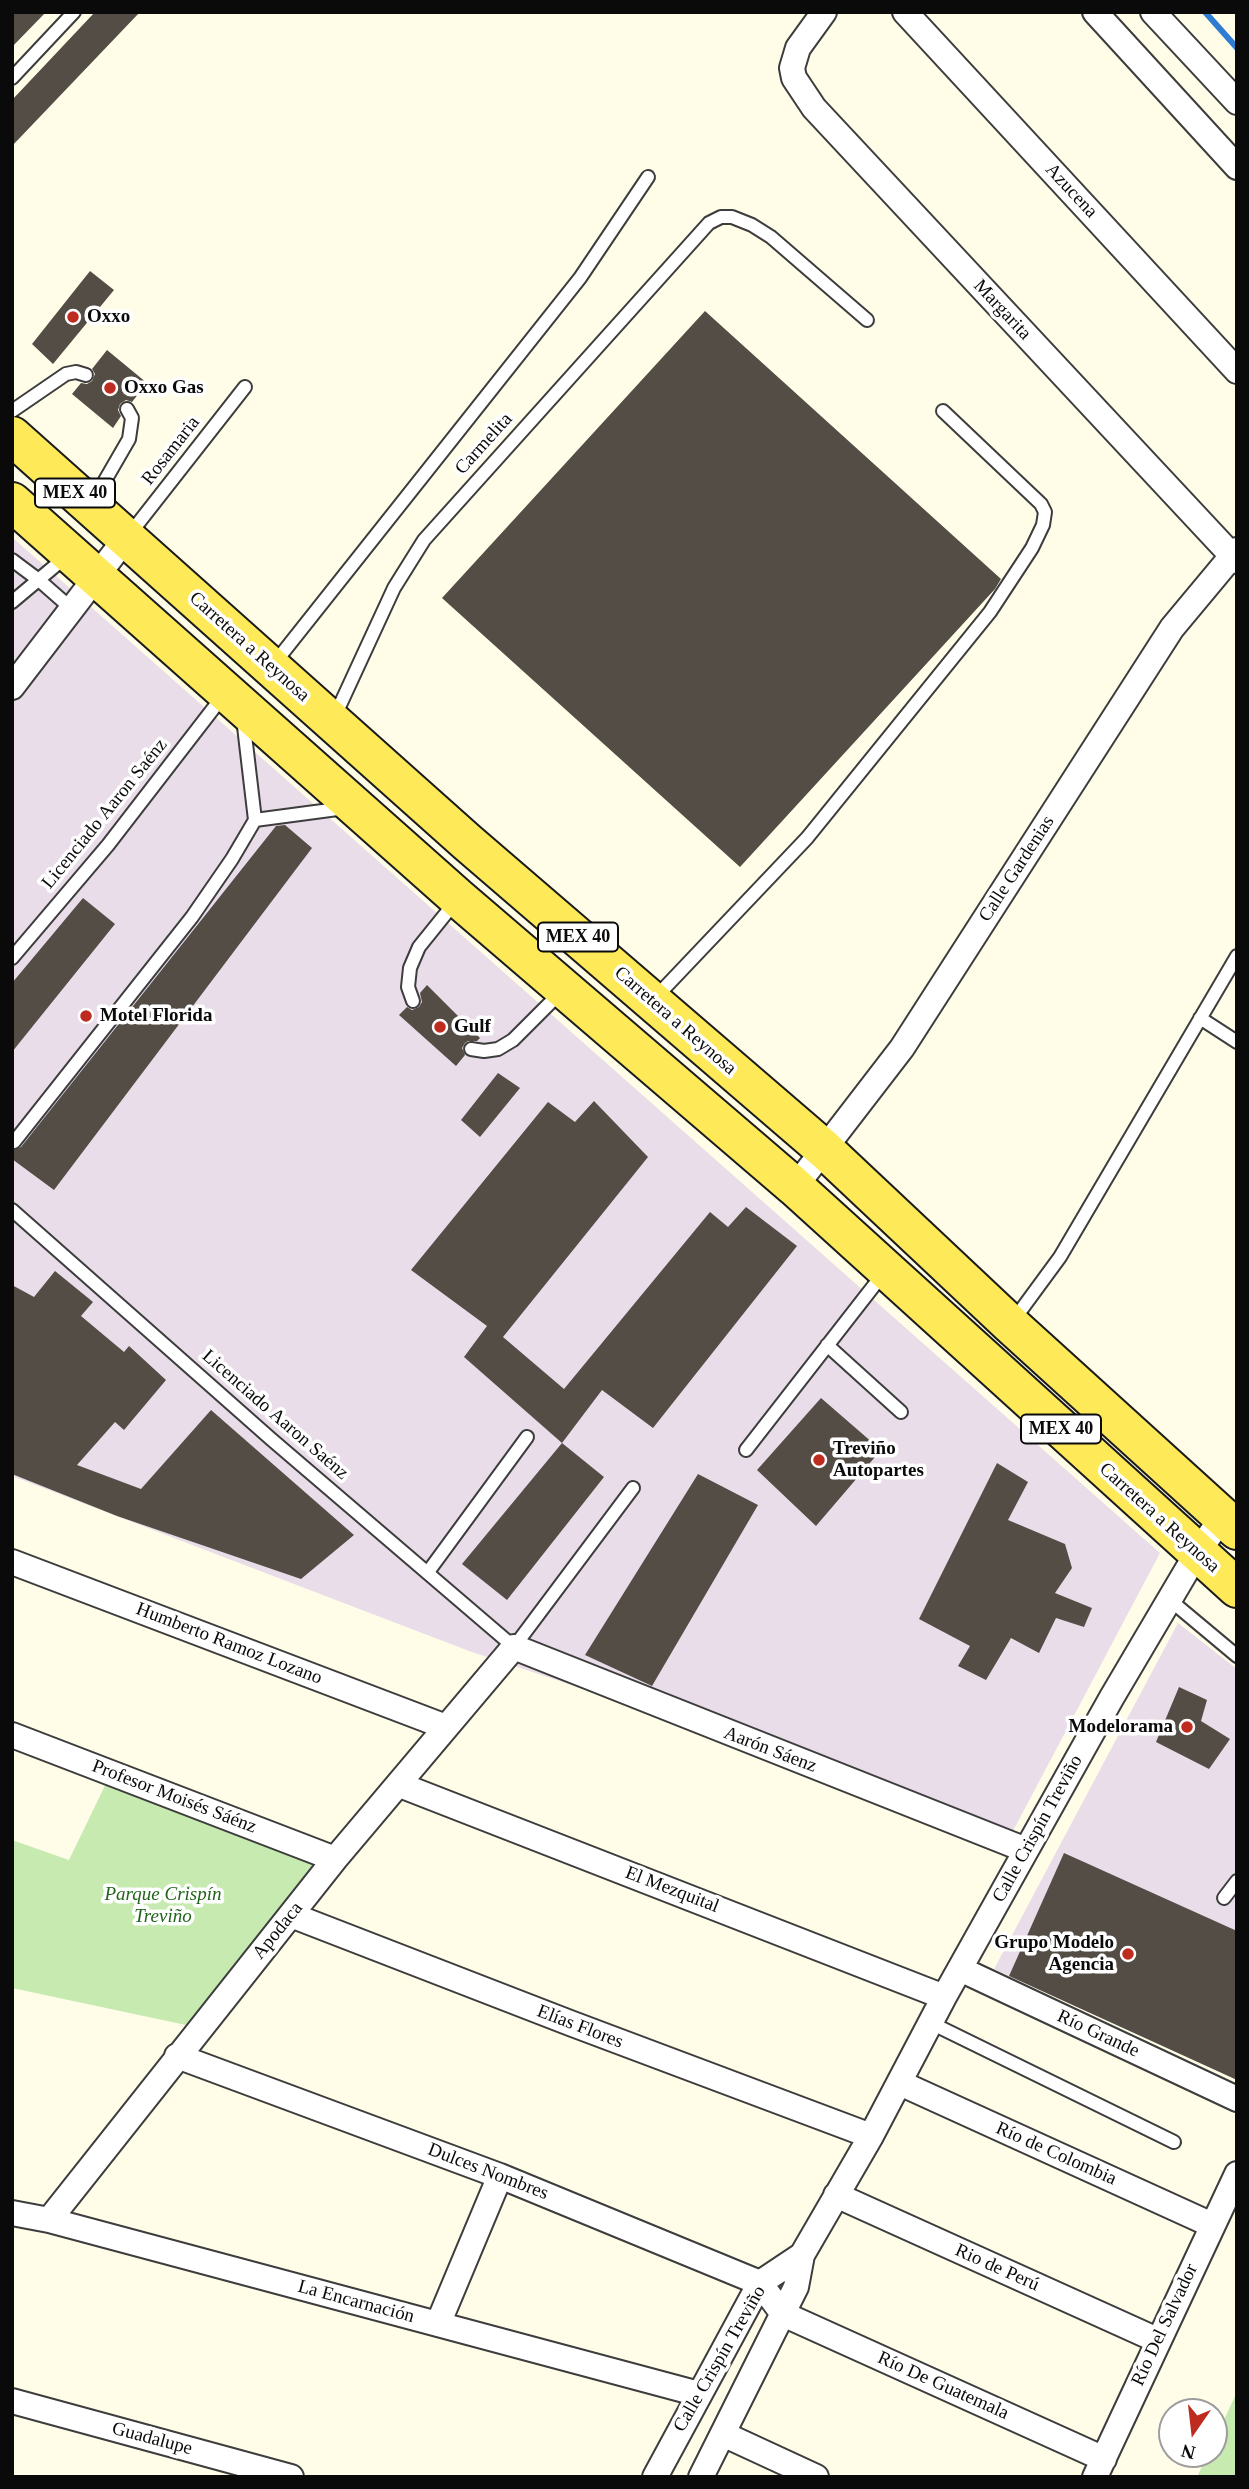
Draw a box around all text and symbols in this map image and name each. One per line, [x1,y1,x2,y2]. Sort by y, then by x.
street label: Azucena [1040,159,1102,223]
street label: Margarita [968,275,1036,345]
place label: Oxxo [87,306,130,328]
marker: Oxxo [65,309,81,325]
place label: Oxxo Gas [124,377,204,399]
marker: Oxxo Gas [102,380,118,396]
street label: Carmelita [450,409,518,479]
street label: Rosamaria [137,412,205,490]
road number: MEX 40 [35,478,115,508]
street label: Carretera a Reynosa [184,587,314,707]
street label: Licenciado Aaron Saénz [37,734,173,894]
street label: Calle Gardenias [974,812,1060,926]
road number: MEX 40 [538,922,618,952]
street label: Carretera a Reynosa [609,962,741,1080]
place label: Motel Florida [100,1005,212,1027]
marker: Motel Florida [78,1008,94,1024]
place label: Gulf [454,1016,491,1038]
marker: Gulf [432,1019,448,1035]
street label: Licenciado Aaron Saénz [197,1345,353,1485]
road number: MEX 40 [1021,1414,1101,1444]
place label: Treviño Autopartes [833,1438,924,1482]
marker: Treviño Autopartes [811,1452,827,1468]
street label: Carretera a Reynosa [1094,1458,1224,1578]
street label: Humberto Ramoz Lozano [133,1598,325,1690]
place label: Modelorama [1069,1716,1173,1738]
marker: Modelorama [1179,1719,1195,1735]
street label: Aarón Sáenz [720,1722,820,1778]
street label: Calle Crispín Treviño [988,1751,1088,1907]
street label: Profesor Moisés Sáénz [89,1755,259,1839]
street label: El Mezquital [622,1862,722,1918]
park label: Parque Crispín Treviño [105,1884,221,1928]
street label: Apodaca [248,1898,308,1964]
place label: Grupo Modelo Agencia [994,1932,1114,1976]
marker: Grupo Modelo Agencia [1120,1946,1136,1962]
street label: Elías Flores [534,2000,626,2054]
street label: Río Grande [1053,2005,1143,2063]
street label: Río de Colombia [992,2117,1120,2191]
street label: Dulces Nombres [425,2139,551,2205]
street label: Rio de Perú [951,2239,1043,2297]
street label: Río Del Salvador [1127,2260,1203,2390]
street label: La Encarnación [295,2275,417,2329]
street label: Calle Crispín Treviño [669,2282,771,2436]
street label: Río De Guatemala [874,2347,1012,2425]
north arrow [1158,2398,1228,2468]
street label: Guadalupe [109,2417,195,2461]
text: N [1179,2440,1197,2464]

